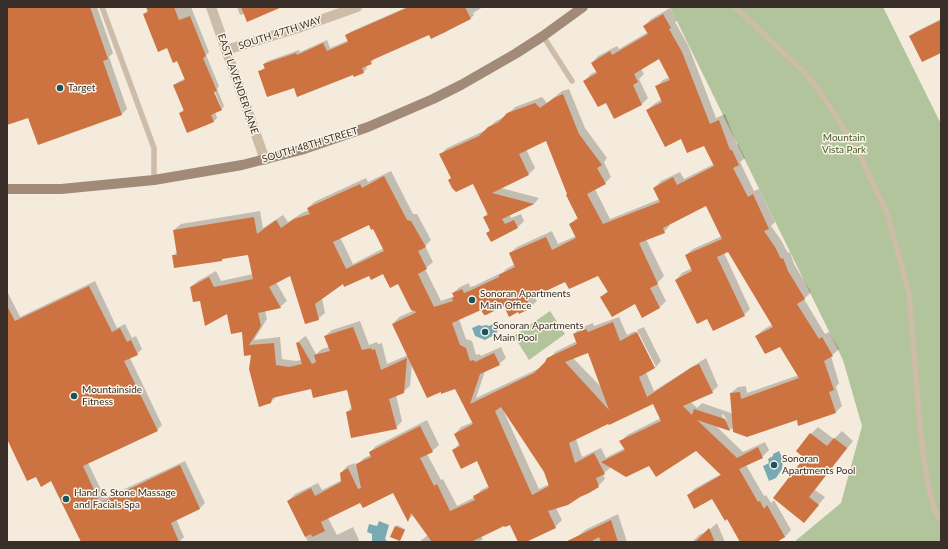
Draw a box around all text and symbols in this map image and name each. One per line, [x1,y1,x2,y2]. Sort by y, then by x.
street label: SOUTH 47TH WAY [237,14,323,52]
street label: EAST LAVENDER LANE [215,32,261,136]
place label: Target [68,82,95,94]
marker: Target [55,83,65,93]
street label: SOUTH 48TH STREET [261,125,359,165]
park label: Mountain Vista Park [822,132,866,156]
place label: Sonoran Apartments Main Office [480,288,570,312]
marker: Sonoran Apartments Main Office [467,295,477,305]
place label: Sonoran Apartments Main Pool [493,320,583,344]
marker: Sonoran Apartments Main Pool [480,327,490,337]
place label: Mountainside Fitness [82,384,142,408]
marker: Mountainside Fitness [69,391,79,401]
place label: Sonoran Apartments Pool [782,453,855,476]
marker: Sonoran Apartments Pool [769,460,779,470]
place label: Hand & Stone Massage and Facials Spa [74,487,176,510]
marker: Hand & Stone Massage and Facials Spa [61,494,71,504]

